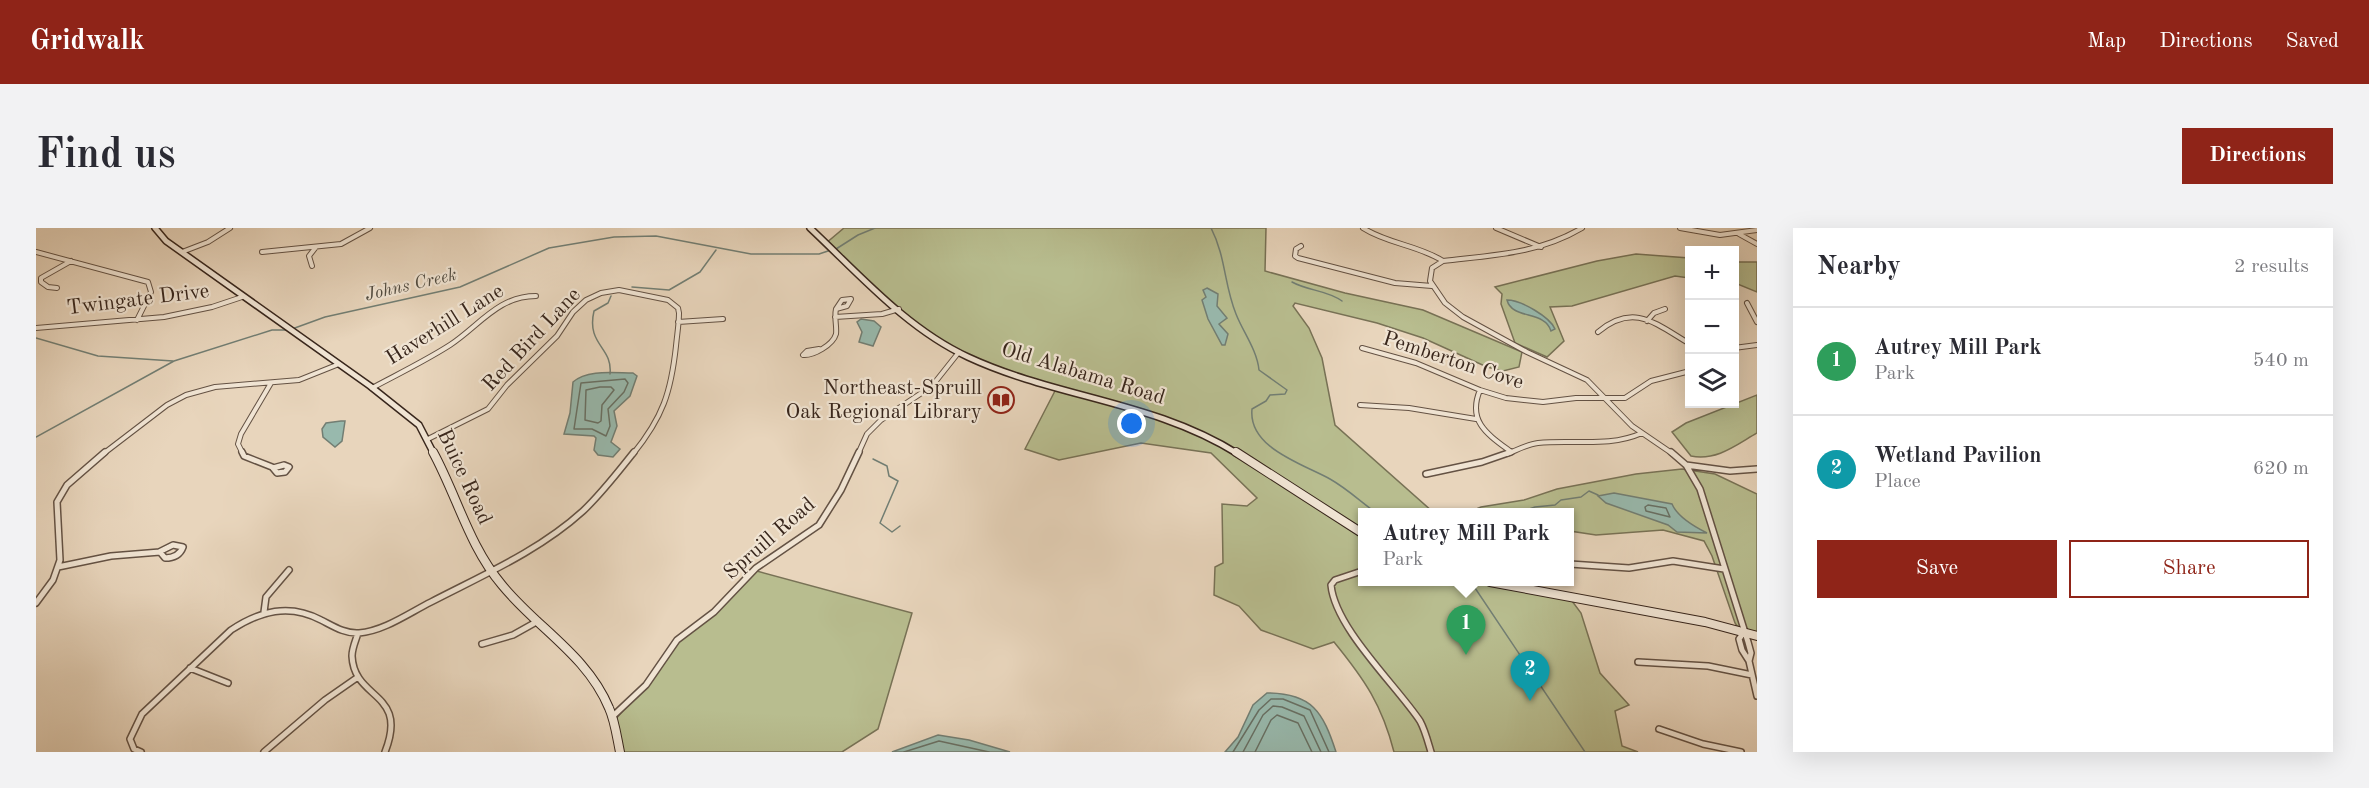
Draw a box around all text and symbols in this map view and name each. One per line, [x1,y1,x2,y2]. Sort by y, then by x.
text: Gridwalk [30,28,145,56]
text: Map [2087,31,2126,52]
text: Directions [2159,31,2253,52]
text: Saved [2286,31,2339,52]
button: Directions [2182,128,2333,184]
text: Find us [36,135,175,177]
map controls [1685,246,1739,408]
button: + [1685,246,1739,300]
text: Nearby [1817,254,1901,280]
text: 2 results [2234,257,2309,277]
water label: Johns Creek [363,266,459,304]
street label: Haverhill Lane [382,280,508,370]
street label: Twingate Drive [66,281,210,319]
street label: Red Bird Lane [479,284,585,396]
button: − [1685,300,1739,354]
street label: Pemberton Cove [1380,328,1526,394]
text: Autrey Mill Park [1874,337,2042,359]
street label: Old Alabama Road [999,339,1167,409]
text: 1 [1831,351,1842,371]
text: 540 m [2253,351,2309,371]
button: layers [1685,354,1739,408]
text: Park [1874,364,1915,384]
place label: Northeast-Spruill Oak Regional Library [786,378,982,423]
library icon: Northeast-Spruill Oak Regional Library [986,385,1016,415]
your location [1117,409,1146,438]
street label: Buice Road [433,426,495,528]
text: Wetland Pavilion [1874,445,2042,467]
text: 2 [1831,459,1842,479]
text: 620 m [2253,459,2309,479]
text: Place [1874,472,1921,492]
street label: Spruill Road [720,494,820,584]
popup [1358,508,1574,586]
text: Autrey Mill Park [1382,523,1550,545]
button: Save [1817,540,2057,598]
button: Share [2069,540,2309,598]
text: Park [1382,550,1423,570]
pin: 1 [1446,606,1486,655]
pin: 2 [1510,652,1550,701]

